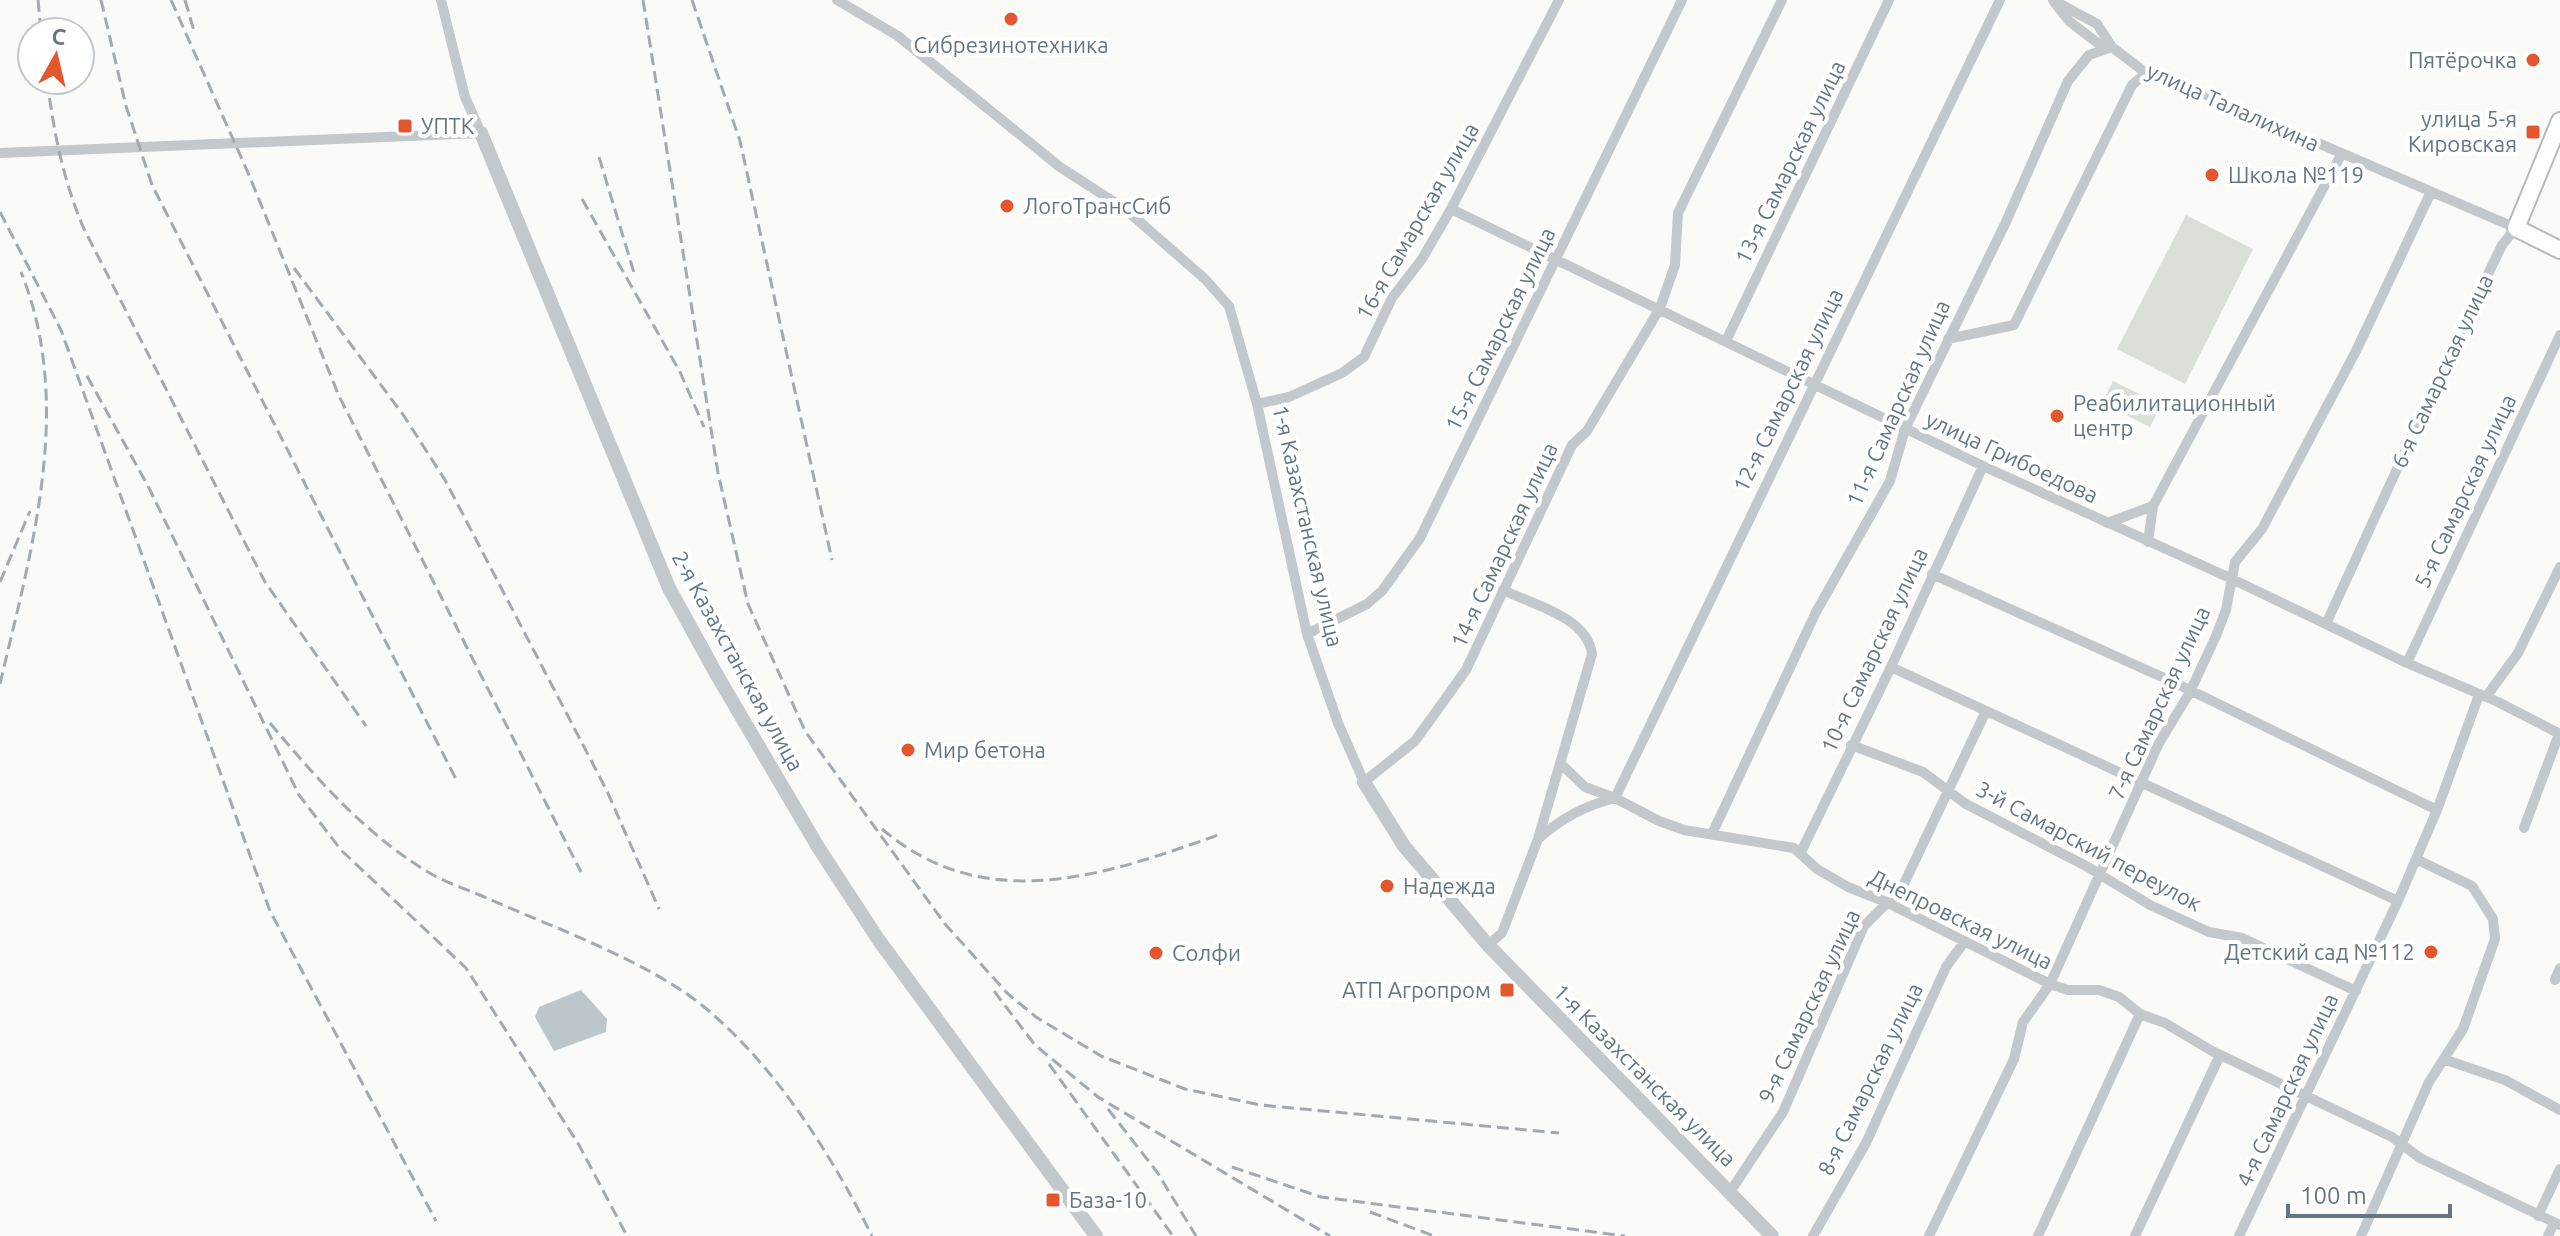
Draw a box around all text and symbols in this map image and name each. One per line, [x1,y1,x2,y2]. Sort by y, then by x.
marker: Сибрезинотехника [1002,10,1020,28]
north arrow [16,16,96,96]
text: С [50,22,68,49]
place label: Сибрезинотехника [913,32,1109,57]
place label: Пятёрочка [2408,47,2517,72]
marker: Пятёрочка [2524,51,2542,69]
street label: 13-я Самарская улица [1729,56,1850,267]
street label: улица Талалихина [2143,57,2323,156]
place label: улица 5-я Кировская [2408,106,2517,156]
place label: УПТК [421,113,475,138]
marker: УПТК [396,117,414,135]
street label: 16-я Самарская улица [1350,118,1483,324]
marker: улица 5-я Кировская [2524,123,2542,141]
place label: Школа №119 [2228,162,2364,187]
marker: Школа №119 [2203,166,2221,184]
place label: ЛогоТрансСиб [1023,193,1171,218]
marker: ЛогоТрансСиб [998,197,1016,215]
street label: 15-я Самарская улица [1439,223,1560,434]
street label: 6-я Самарская улица [2386,270,2497,472]
street label: 12-я Самарская улица [1727,284,1848,495]
street label: 11-я Самарская улица [1841,296,1954,510]
place label: Реабилитационный центр [2073,390,2276,440]
street label: 5-я Самарская улица [2409,390,2520,592]
street label: 1-я Казахстанская улица [1268,403,1349,649]
street label: улица Грибоедова [1922,406,2102,507]
marker: Реабилитационный центр [2048,407,2066,425]
street label: 14-я Самарская улица [1445,438,1562,651]
street label: 10-я Самарская улица [1815,543,1932,756]
street label: 2-я Казахстанская улица [668,546,809,775]
street label: 7-я Самарская улица [2103,602,2214,804]
place label: Мир бетона [924,737,1046,762]
marker: Мир бетона [899,741,917,759]
street label: 3-й Самарский переулок [1972,775,2206,916]
street label: Днепровская улица [1866,863,2057,974]
place label: Надежда [1403,873,1496,898]
marker: Надежда [1378,877,1396,895]
street label: 9-я Самарская улица [1753,905,1864,1107]
place label: Детский сад №112 [2224,939,2415,964]
place label: Солфи [1172,940,1241,965]
marker: Детский сад №112 [2422,943,2440,961]
marker: Солфи [1147,944,1165,962]
place label: АТП Агропром [1342,977,1491,1002]
street label: 1-я Казахстанская улица [1549,978,1742,1171]
street label: 8-я Самарская улица [1812,979,1927,1179]
marker: АТП Агропром [1498,981,1516,999]
street label: 4-я Самарская улица [2231,989,2342,1191]
scale bar [2288,1168,2450,1218]
text: 100 m [2300,1182,2367,1209]
place label: База-10 [1069,1187,1147,1212]
marker: База-10 [1044,1191,1062,1209]

